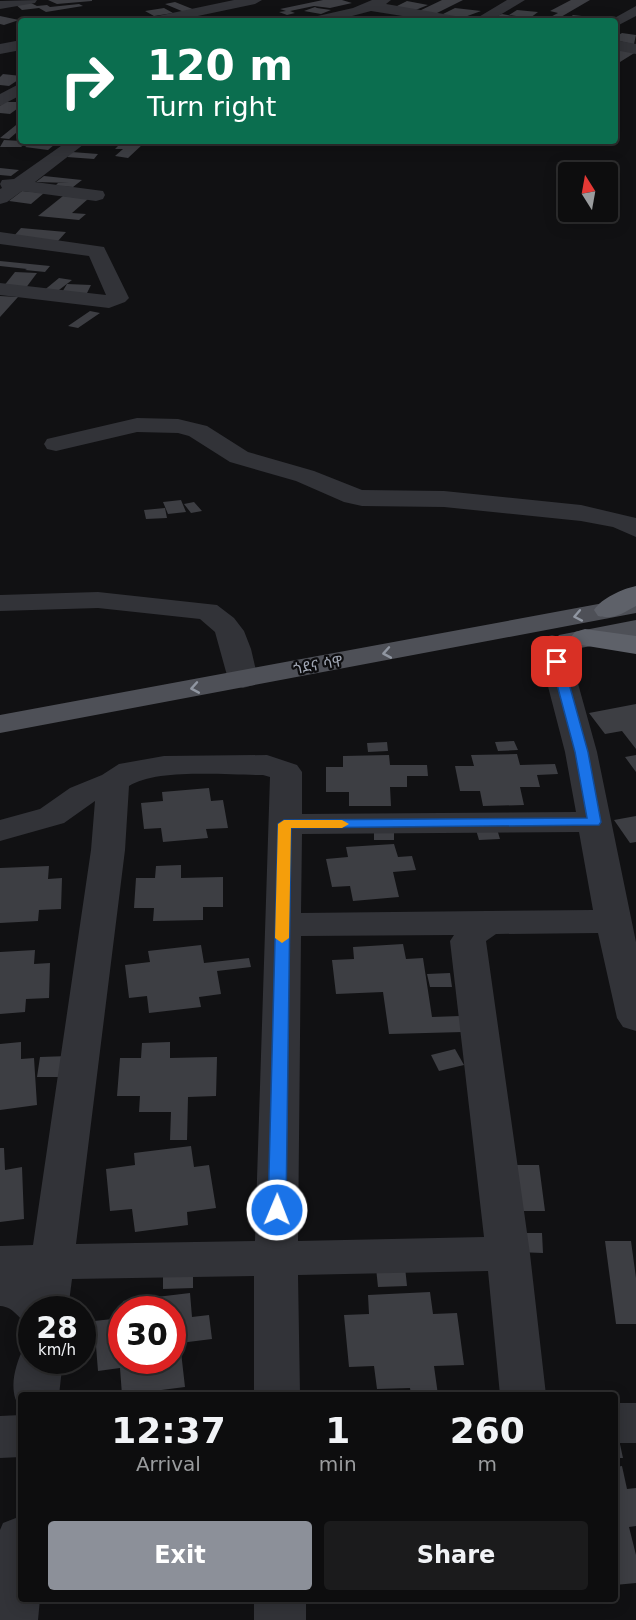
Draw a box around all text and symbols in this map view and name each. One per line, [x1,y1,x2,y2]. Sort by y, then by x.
text: 120 m [147,41,293,90]
icon: right [48,42,126,120]
text: Turn right [147,91,276,122]
north arrow [558,162,618,222]
map controls [558,162,618,222]
one-way arrow [574,609,584,622]
pin [531,636,582,687]
icon: arrive [540,645,573,678]
one-way arrow [382,646,392,659]
street label: ጎደና ሳዋ [292,652,344,678]
one-way arrow [191,681,201,694]
position arrow [245,1178,309,1242]
speed limit sign: 30 [108,1296,186,1374]
text: 28 [36,1310,78,1345]
text: km/h [38,1341,76,1359]
text: 12:37 [111,1410,226,1451]
text: 1 [325,1410,350,1451]
text: 260 [450,1410,525,1451]
text: Arrival [136,1452,201,1476]
text: min [319,1452,357,1476]
text: m [478,1452,497,1476]
button: Exit [48,1521,312,1590]
button: Share [324,1521,588,1590]

